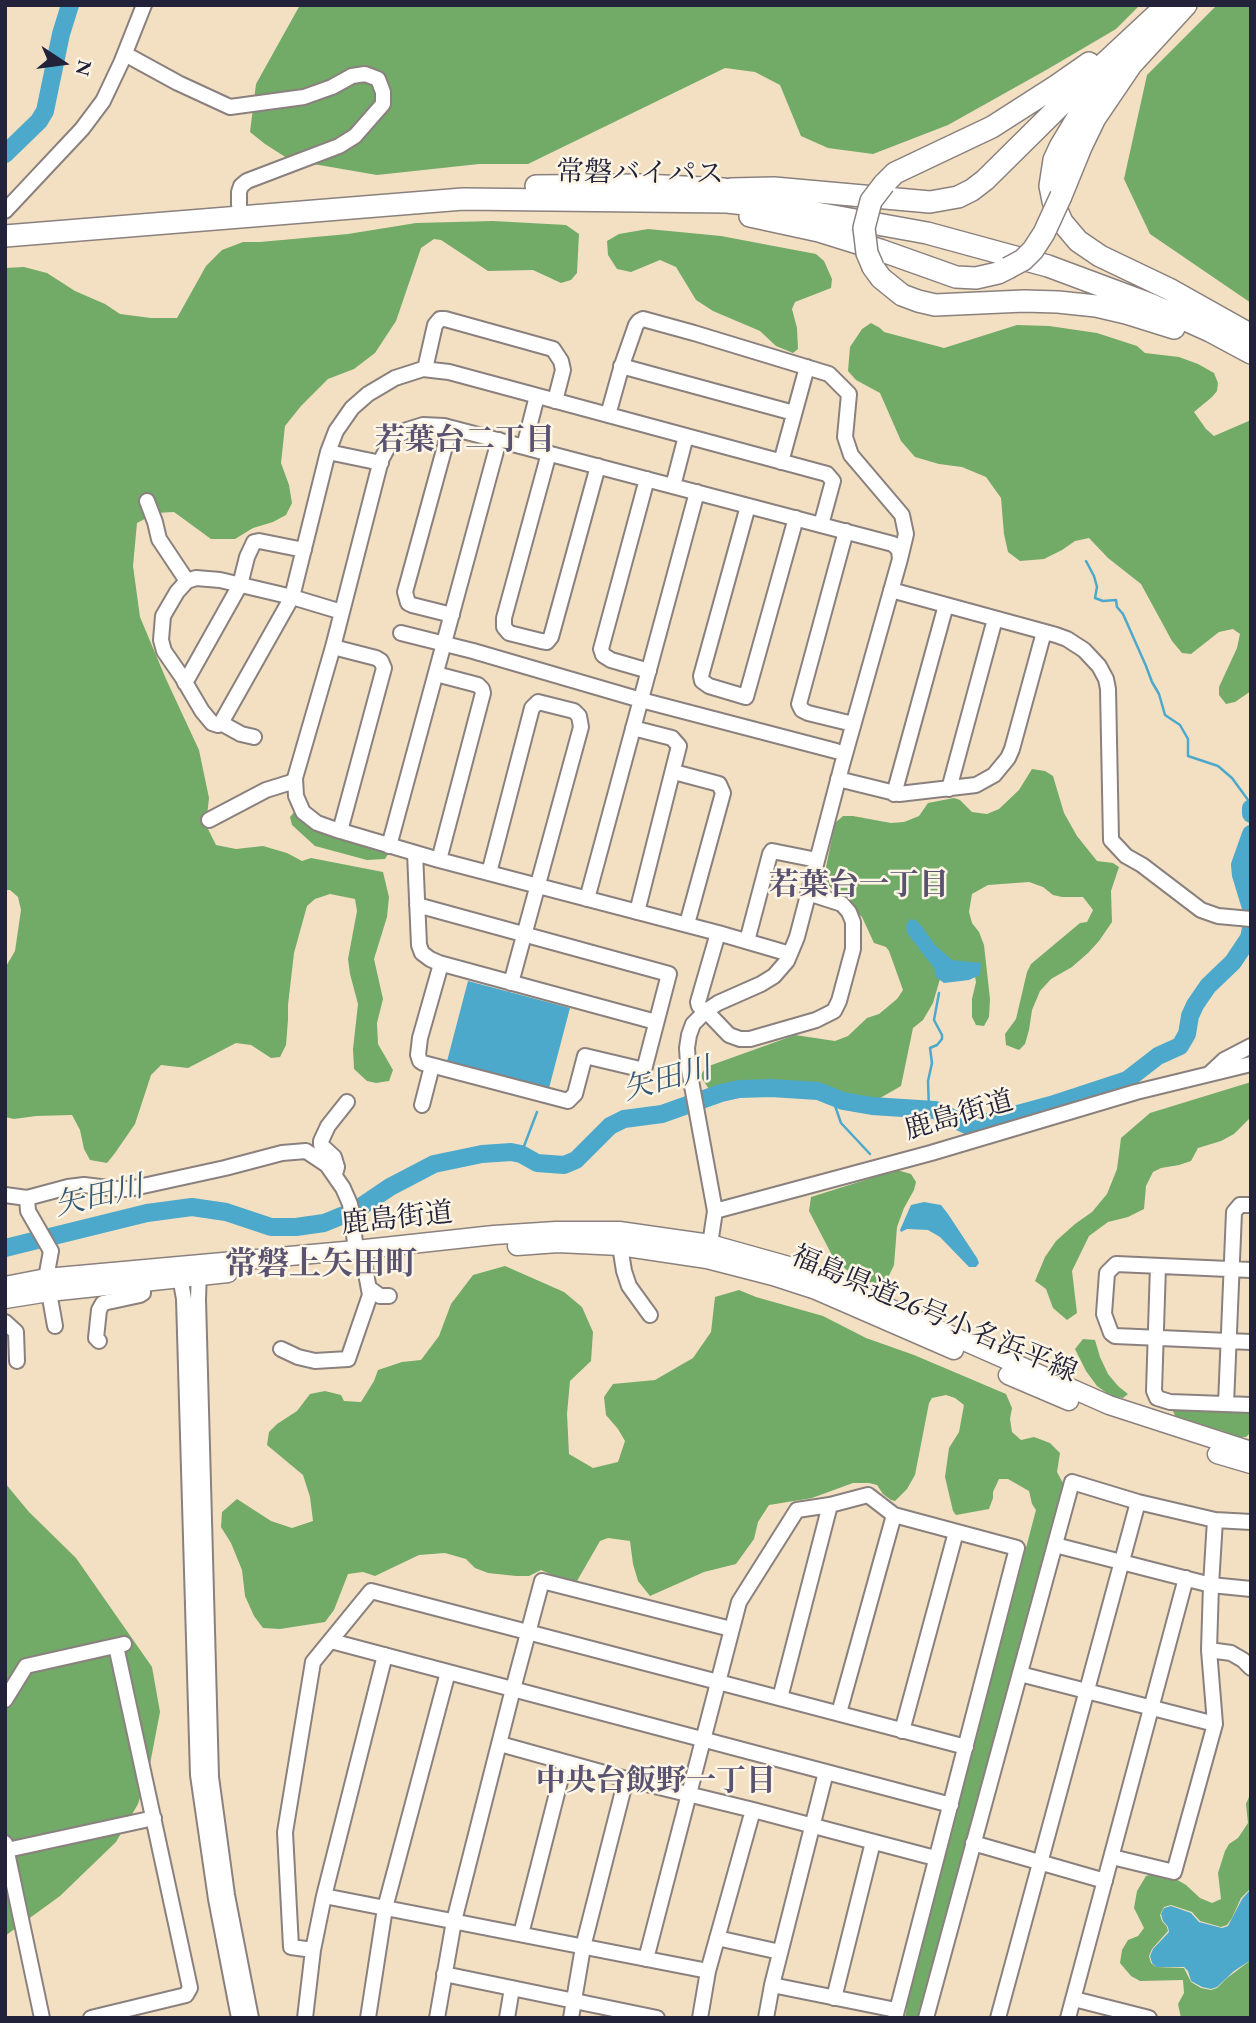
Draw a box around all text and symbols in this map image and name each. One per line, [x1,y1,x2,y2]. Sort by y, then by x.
north arrow [28,28,98,98]
text: N [70,58,98,78]
street label: 常磐バイパス [556,156,724,192]
district label: 若葉台二丁目 [375,423,555,459]
district label: 若葉台一丁目 [769,868,949,904]
water label: 矢田川 [619,1051,715,1109]
street label: 鹿島街道 [901,1084,1017,1148]
water label: 矢田川 [51,1169,147,1225]
street label: 鹿島街道 [340,1196,454,1242]
street label: 福島県道26号小名浜平線 [786,1240,1082,1390]
district label: 常磐上矢田町 [225,1246,417,1284]
district label: 中央台飯野一丁目 [536,1764,776,1800]

